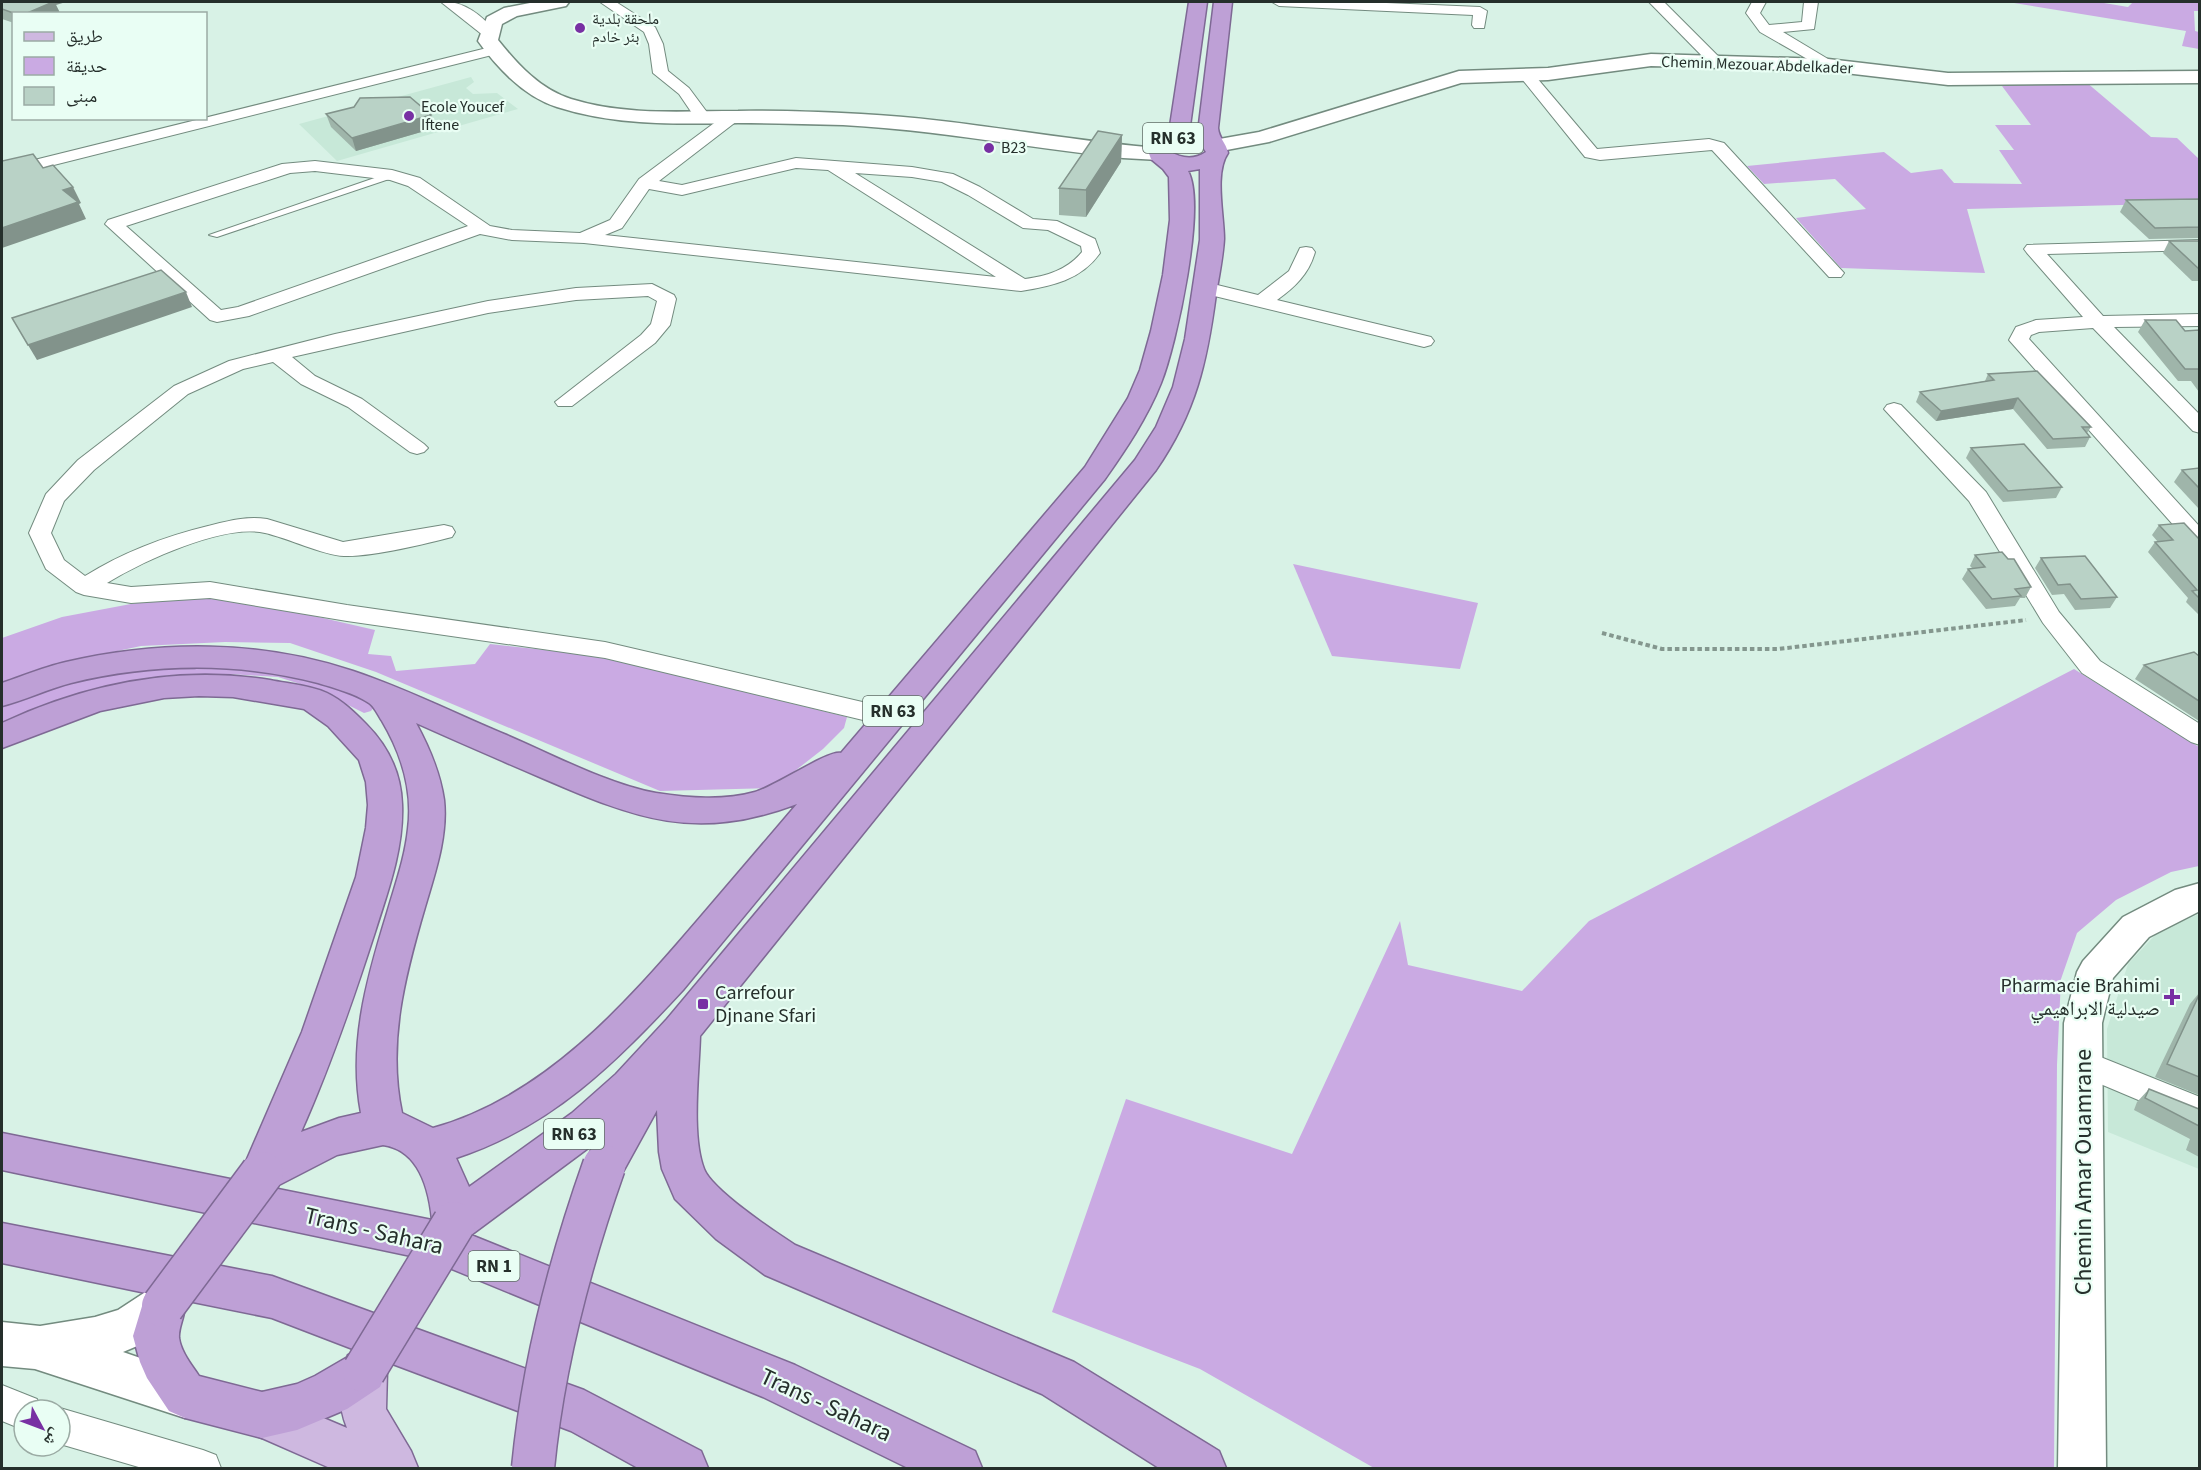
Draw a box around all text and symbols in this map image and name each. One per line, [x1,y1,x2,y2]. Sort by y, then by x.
place label: ملحقة بلدية بئر خادم [592,8,659,48]
legend [12,12,207,120]
marker: ملحقة بلدية بئر خادم [573,21,587,35]
text: طريق [66,24,103,49]
street label: Chemin Mezouar Abdelkader [1661,51,1854,79]
text: حديقة [66,54,107,79]
text: مبنى [66,84,97,109]
place label: Ecole Youcef Iftene [421,96,505,136]
marker: Ecole Youcef Iftene [402,109,416,123]
road number: RN 63 [1143,123,1203,153]
place label: B23 [1001,137,1026,159]
marker: B23 [982,141,996,155]
road number: RN 63 [863,696,923,726]
place label: Pharmacie Brahimi صيدلية الابراهيمي [2001,972,2160,1024]
place label: Carrefour Djnane Sfari [715,979,816,1030]
marker: Pharmacie Brahimi صيدلية الابراهيمي [2165,990,2179,1004]
marker: Carrefour Djnane Sfari [696,997,710,1011]
street label: Chemin Amar Ouamrane [2066,1049,2101,1295]
road number: RN 63 [544,1119,604,1149]
street label: Trans - Sahara [301,1198,447,1264]
road number: RN 1 [468,1251,520,1281]
street label: Trans - Sahara [754,1359,898,1451]
north arrow [12,1398,72,1458]
text: ش [39,1424,66,1451]

